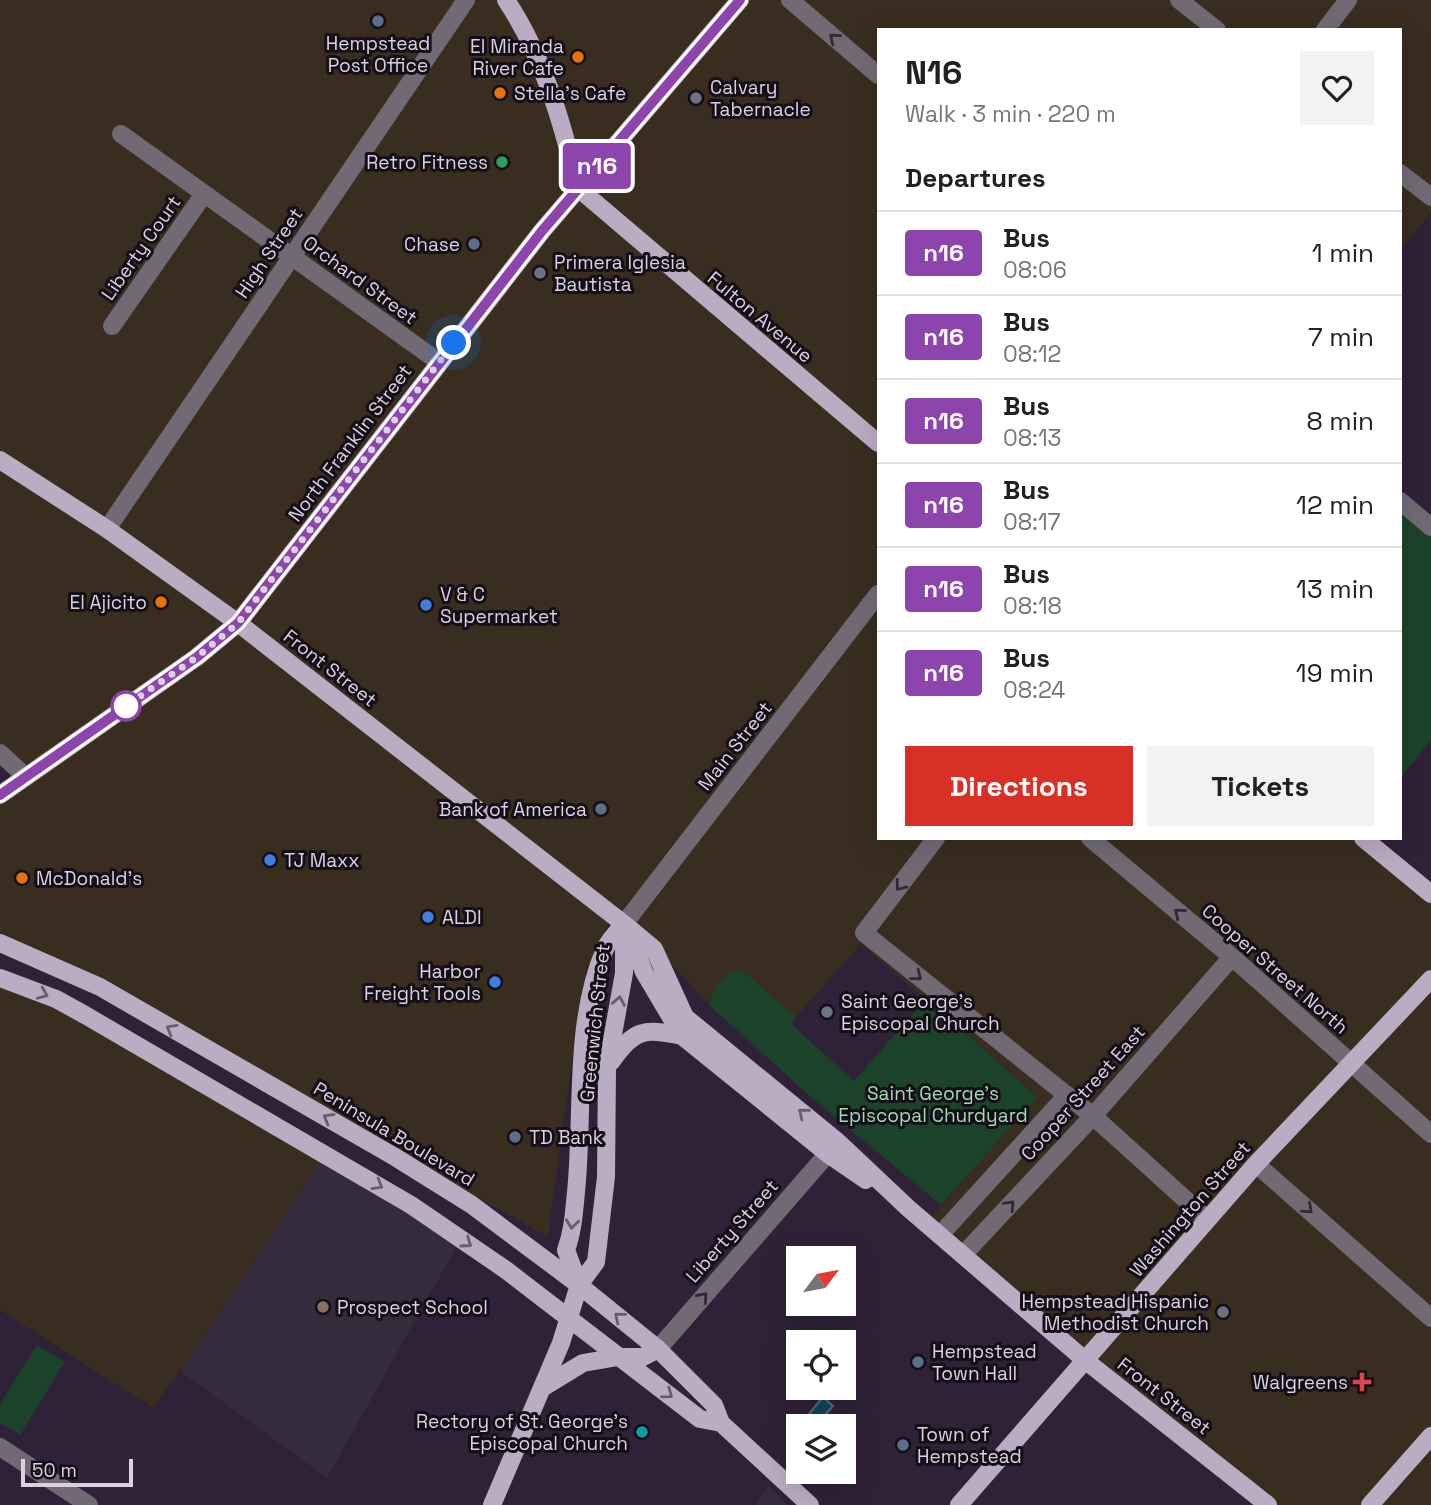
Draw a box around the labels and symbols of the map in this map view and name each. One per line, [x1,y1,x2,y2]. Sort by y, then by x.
marker: Hempstead Post Office [370,13,386,29]
place label: Hempstead Post Office [326,31,430,78]
place label: El Miranda River Cafe [470,34,564,81]
one-way arrow [829,34,842,46]
marker: El Miranda River Cafe [570,49,586,65]
place label: Calvary Tabernacle [710,75,811,122]
place label: Stella’s Cafe [514,81,626,106]
marker: Stella’s Cafe [492,85,508,101]
marker: Calvary Tabernacle [688,90,704,106]
line badge: n16 [557,143,637,189]
place label: Retro Fitness [366,150,488,175]
marker: Retro Fitness [494,154,510,170]
street label: Liberty Court [96,191,186,305]
street label: High Street [230,203,308,303]
street label: Orchard Street [298,230,422,330]
place label: Chase [404,232,460,257]
marker: Chase [466,236,482,252]
place label: Primera Iglesia Bautista [554,250,686,297]
marker: Primera Iglesia Bautista [532,265,548,281]
street label: Fulton Avenue [702,266,818,368]
your location [436,325,471,360]
street label: North Franklin Street [283,359,417,527]
place label: V & C Supermarket [440,582,558,629]
place label: El Ajicito [70,590,147,615]
marker: El Ajicito [153,594,169,610]
marker: V & C Supermarket [418,597,434,613]
street label: Front Street [278,624,382,712]
unlabelled marker [111,691,141,721]
street label: Main Street [692,696,778,796]
place label: Bank of America [439,797,587,822]
marker: Bank of America [593,801,609,817]
place label: TJ Maxx [284,848,360,873]
marker: TJ Maxx [262,852,278,868]
place label: McDonald's [36,866,142,891]
marker: McDonald's [14,870,30,886]
one-way arrow [896,878,909,891]
street label: Cooper Street North [1197,899,1353,1039]
place label: ALDI [442,905,482,930]
marker: ALDI [420,909,436,925]
one-way arrow [1175,909,1188,921]
street label: Greenwich Street [574,943,616,1103]
place label: Harbor Freight Tools [364,959,481,1006]
one-way arrow [910,967,922,980]
marker: Harbor Freight Tools [487,974,503,990]
one-way arrow [36,986,49,1000]
place label: Saint George's Episcopal Church [841,989,1000,1036]
one-way arrow [611,995,626,1007]
marker: Saint George's Episcopal Church [819,1004,835,1020]
street label: Cooper Street East [1015,1020,1151,1166]
one-way arrow [165,1024,178,1037]
street label: Peninsula Boulevard [309,1076,479,1192]
park label: Saint George's Episcopal Churdyard [838,1081,1028,1128]
one-way arrow [799,1109,812,1121]
one-way arrow [322,1113,335,1126]
place label: TD Bank [529,1125,603,1150]
marker: TD Bank [507,1129,523,1145]
street label: Washington Street [1124,1136,1256,1282]
street label: Liberty Street [680,1174,784,1288]
one-way arrow [370,1177,383,1190]
one-way arrow [1001,1200,1014,1213]
one-way arrow [1299,1201,1312,1213]
one-way arrow [565,1219,580,1230]
one-way arrow [459,1235,472,1247]
north arrow [786,1246,856,1316]
place label: Hempstead Hispanic Methodist Church [1022,1289,1209,1336]
one-way arrow [695,1293,707,1306]
place label: Prospect School [337,1295,488,1320]
marker: Prospect School [315,1299,331,1315]
marker: Hempstead Hispanic Methodist Church [1215,1304,1231,1320]
one-way arrow [614,1313,627,1325]
place label: Hempstead Town Hall [932,1339,1037,1386]
street label: Front Street [1112,1352,1216,1440]
marker: Hempstead Town Hall [910,1354,926,1370]
place label: Walgreens [1253,1370,1348,1395]
marker: Walgreens [1354,1374,1370,1390]
one-way arrow [660,1386,673,1398]
place label: Rectory of St. George's Episcopal Church [416,1409,628,1456]
place label: Town of Hempstead [917,1422,1022,1469]
marker: Rectory of St. George's Episcopal Church [634,1424,650,1440]
marker: Town of Hempstead [895,1437,911,1453]
scale bar [21,1456,133,1488]

